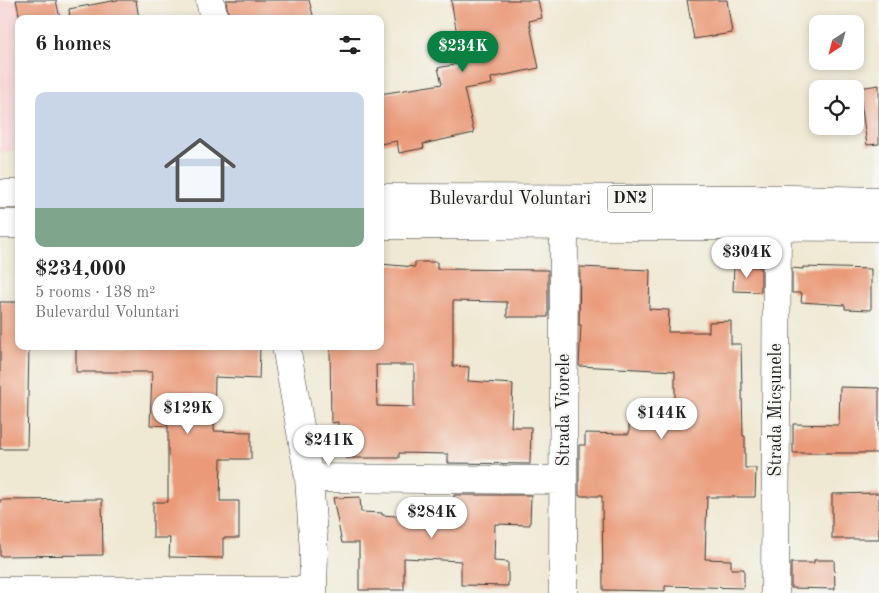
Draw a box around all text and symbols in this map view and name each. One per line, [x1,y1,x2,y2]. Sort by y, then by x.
north arrow [809,15,864,70]
map controls [809,15,864,135]
pin: $234K [428,30,498,73]
icon: filters [336,31,364,59]
text: 6 homes [35,34,111,55]
text: $234K [438,39,488,55]
button: locate [809,80,864,135]
icon: home [155,125,245,215]
road number: DN2 [608,185,652,212]
street label: Bulevardul Voluntari [429,190,591,208]
pin: $304K [712,236,782,279]
text: $304K [722,245,772,261]
text: $234,000 [35,259,126,280]
text: 5 rooms · 138 m² [35,285,155,301]
text: Bulevardul Voluntari [35,305,179,321]
street label: Strada Micșunele [767,343,786,477]
street label: Strada Viorele [555,354,573,466]
pin: $129K [153,392,223,435]
pin: $144K [627,398,697,440]
text: $129K [163,401,213,417]
text: $144K [637,406,687,422]
pin: $241K [294,424,364,467]
text: $241K [304,433,354,449]
pin: $284K [397,496,467,539]
text: $284K [407,505,457,521]

